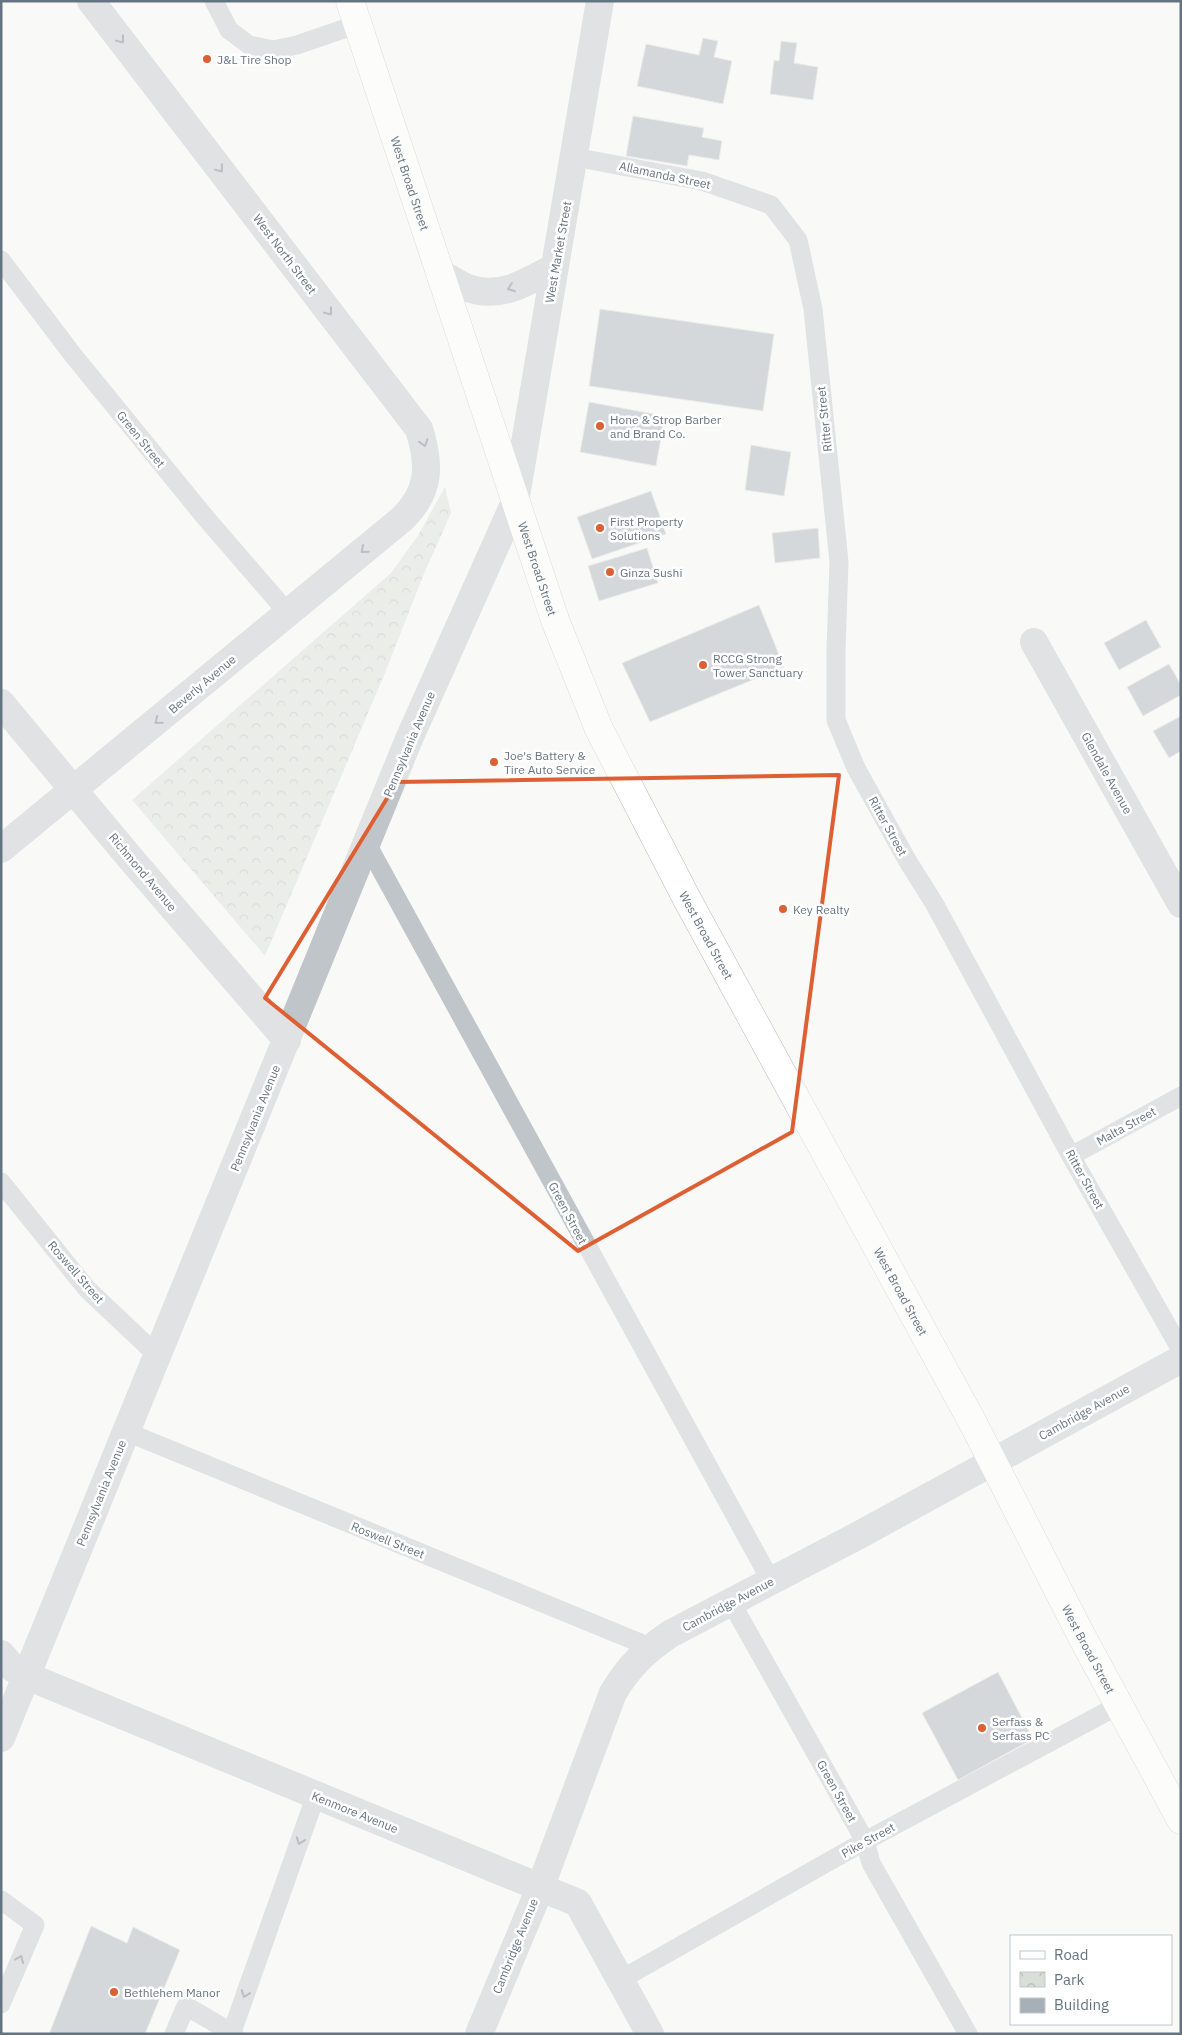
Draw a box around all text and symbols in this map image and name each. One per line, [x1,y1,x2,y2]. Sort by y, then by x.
one-way arrow [115,34,124,44]
place label: J&L Tire Shop [217,52,291,67]
marker: J&L Tire Shop [201,53,213,65]
street label: West Broad Street [388,134,433,232]
street label: Allamanda Street [618,158,712,192]
one-way arrow [214,163,223,173]
street label: West Market Street [542,200,574,304]
street label: West North Street [250,211,320,297]
one-way arrow [508,282,516,292]
one-way arrow [324,306,332,315]
street label: Ritter Street [813,386,835,452]
street label: Green Street [114,408,168,470]
place label: Hone & Strop Barber and Brand Co. [610,412,722,441]
marker: Hone & Strop Barber and Brand Co. [594,420,606,432]
one-way arrow [418,438,428,447]
place label: First Property Solutions [610,514,683,543]
street label: West Broad Street [515,520,561,618]
marker: First Property Solutions [594,522,606,534]
one-way arrow [361,544,370,552]
place label: Ginza Sushi [620,565,682,580]
marker: Ginza Sushi [604,566,616,578]
street label: Beverly Avenue [165,651,239,716]
place label: RCCG Strong Tower Sanctuary [713,651,803,680]
marker: RCCG Strong Tower Sanctuary [697,659,709,671]
street label: Pennsylvania Avenue [380,689,438,799]
one-way arrow [155,715,164,723]
street label: Glendale Avenue [1078,730,1136,817]
place label: Joe's Battery & Tire Auto Service [504,748,596,777]
marker: Joe's Battery & Tire Auto Service [488,756,500,768]
street label: Ritter Street [866,794,910,858]
street label: Richmond Avenue [106,830,180,914]
street label: West Broad Street [677,888,737,982]
place label: Key Realty [793,902,850,917]
marker: Key Realty [777,903,789,915]
street label: Pennsylvania Avenue [227,1062,283,1173]
street label: Malta Street [1094,1104,1158,1148]
street label: Ritter Street [1063,1147,1107,1211]
street label: Green Street [545,1179,591,1247]
street label: Roswell Street [45,1238,107,1306]
street label: West Broad Street [871,1245,931,1338]
street label: Cambridge Avenue [1036,1381,1132,1443]
street label: Pennsylvania Avenue [73,1437,129,1548]
street label: Roswell Street [349,1518,427,1562]
street label: Cambridge Avenue [680,1573,777,1634]
street label: West Broad Street [1059,1602,1119,1696]
place label: Serfass & Serfass PC [992,1714,1050,1743]
marker: Serfass & Serfass PC [976,1722,988,1734]
street label: Green Street [814,1757,860,1825]
street label: Kenmore Avenue [310,1788,401,1836]
street label: Pike Street [839,1819,897,1861]
one-way arrow [296,1837,306,1845]
street label: Cambridge Avenue [489,1896,541,1996]
legend [1010,1935,1172,2025]
text: Road [1054,1945,1089,1964]
one-way arrow [14,1955,25,1964]
text: Park [1054,1970,1084,1989]
place label: Bethlehem Manor [124,1985,221,2000]
marker: Bethlehem Manor [108,1986,120,1998]
one-way arrow [241,1990,251,1998]
text: Building [1054,1995,1109,2014]

